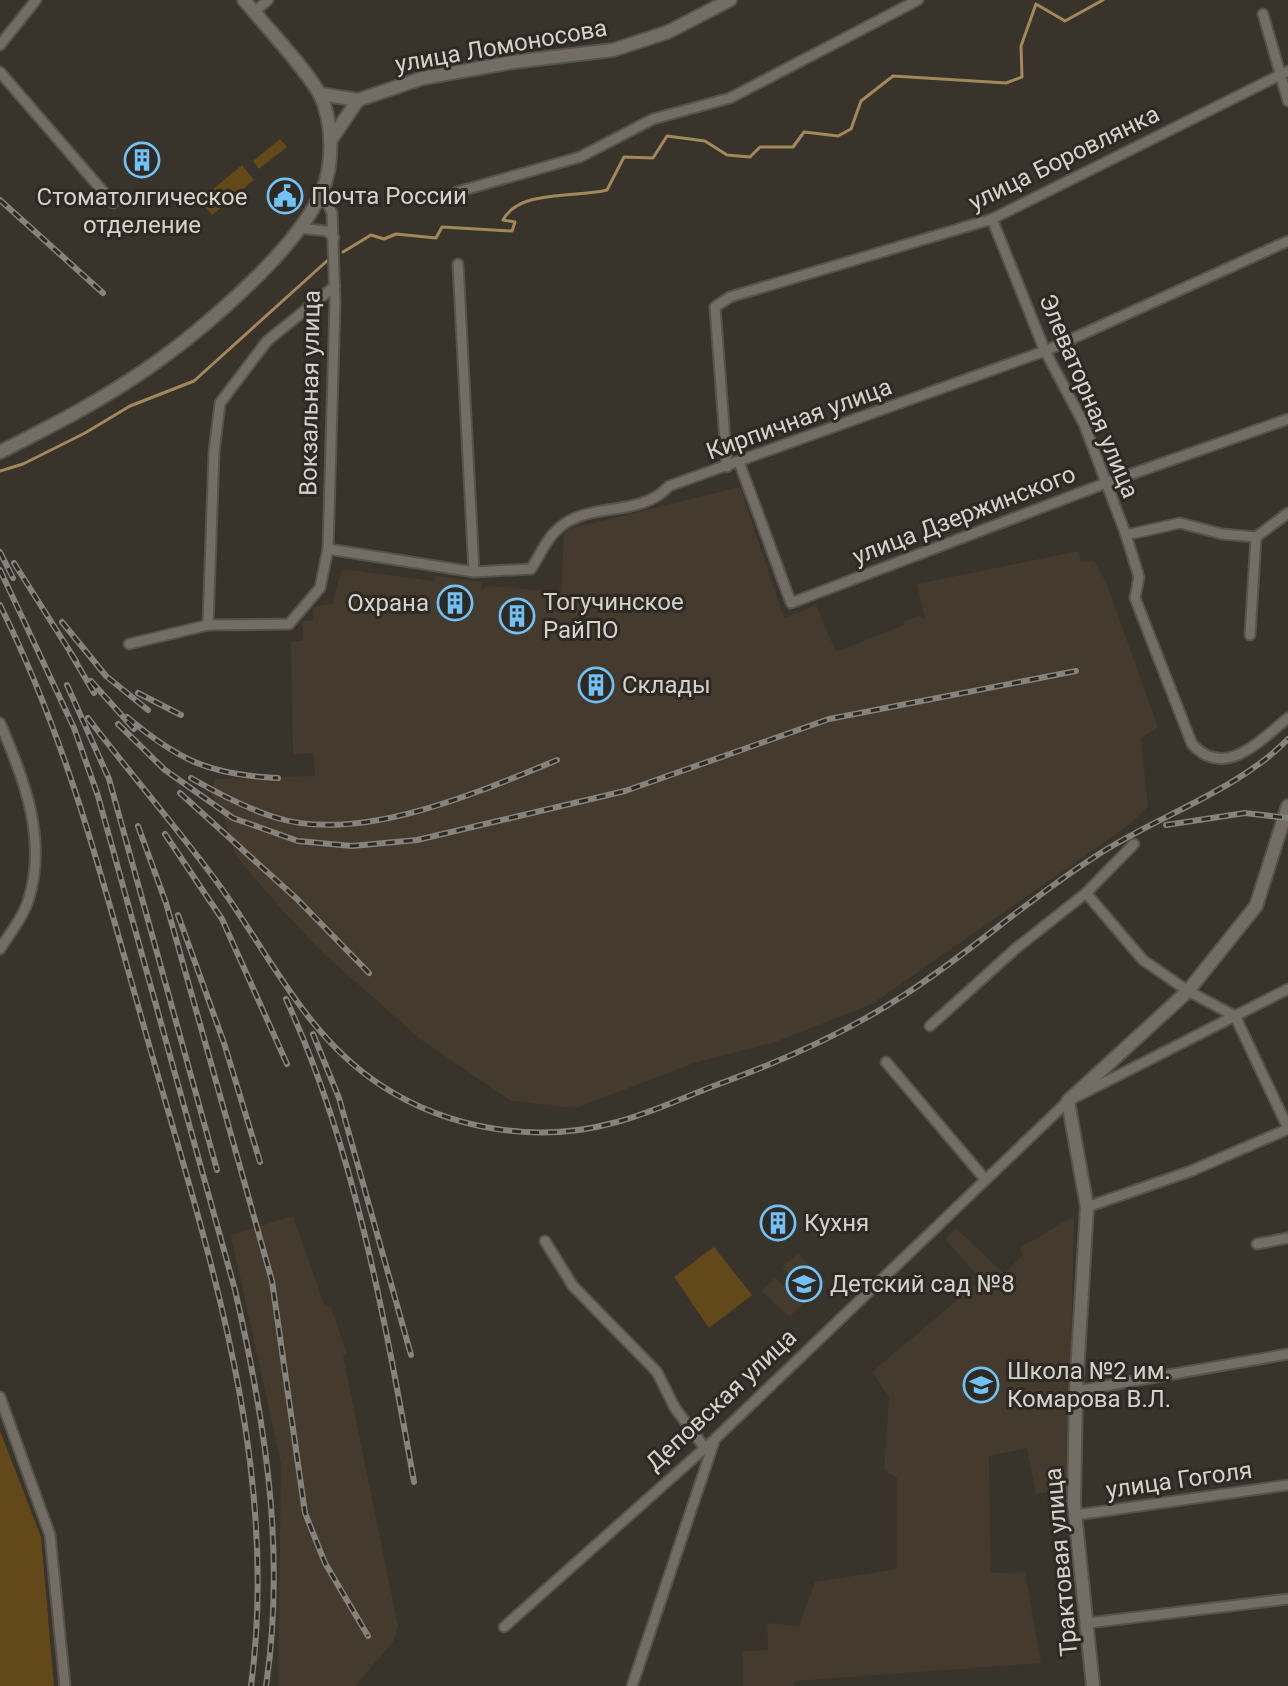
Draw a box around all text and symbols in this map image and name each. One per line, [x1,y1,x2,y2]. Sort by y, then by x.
street label: улица Ломоносова [393,14,609,78]
street label: улица Боровлянка [964,100,1164,216]
building icon: Стоматолгическое отделение [123,141,161,179]
public building icon: Почта России [266,177,304,215]
place label: Почта России [311,182,467,210]
place label: Стоматолгическое отделение [37,183,247,239]
street label: Вокзальная улица [294,290,326,496]
street label: Элеваторная улица [1033,290,1145,502]
street label: Кирпичная улица [703,372,895,466]
street label: улица Дзержинского [848,460,1080,570]
building icon: Охрана [436,584,474,622]
place label: Тогучинское РайПО [543,588,684,644]
place label: Охрана [347,589,429,617]
building icon: Тогучинское РайПО [498,597,536,635]
building icon: Склады [577,666,615,704]
place label: Склады [622,671,711,699]
building icon: Кухня [759,1204,797,1242]
place label: Кухня [804,1209,869,1237]
school or university icon: Детский сад №8 [785,1265,823,1303]
place label: Детский сад №8 [830,1270,1015,1298]
street label: Деповская улица [640,1323,802,1477]
place label: Школа №2 им. Комарова В.Л. [1007,1357,1171,1413]
school or university icon: Школа №2 им. Комарова В.Л. [962,1366,1000,1404]
street label: улица Гоголя [1104,1456,1254,1504]
street label: Трактовая улица [1039,1467,1083,1657]

